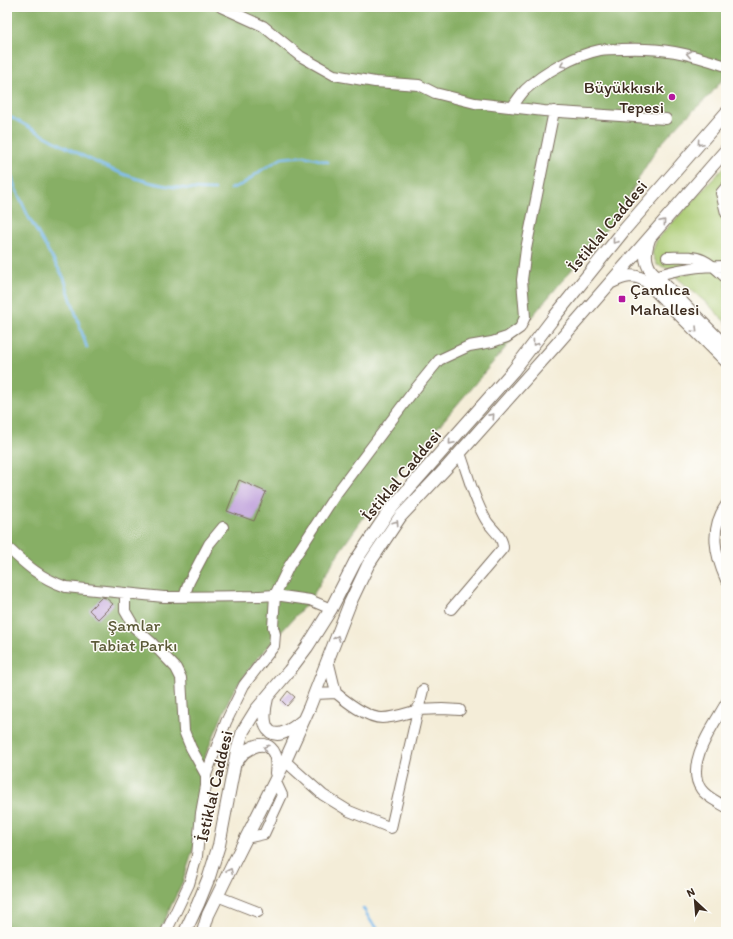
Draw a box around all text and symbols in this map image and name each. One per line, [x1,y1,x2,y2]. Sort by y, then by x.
one-way arrow [686,51,692,59]
one-way arrow [559,61,567,68]
place label: Büyükkısık Tepesi [584,77,664,117]
marker: Büyükkısık Tepesi [667,92,677,102]
one-way arrow [698,138,705,145]
street label: İstiklal Caddesi [563,176,651,276]
one-way arrow [658,220,665,227]
one-way arrow [613,236,620,244]
place label: Çamlıca Mahallesi [630,279,699,319]
marker: Çamlıca Mahallesi [617,294,627,304]
one-way arrow [690,325,698,333]
one-way arrow [532,339,540,346]
one-way arrow [488,414,495,421]
street label: İstiklal Caddesi [357,425,445,525]
one-way arrow [448,437,455,445]
one-way arrow [391,520,399,527]
park label: Şamlar Tabiat Parkı [91,615,177,655]
one-way arrow [332,635,340,642]
street label: İstiklal Caddesi [191,728,237,844]
one-way arrow [263,744,270,752]
one-way arrow [225,867,233,875]
north arrow [675,881,715,921]
text: N [685,885,697,900]

